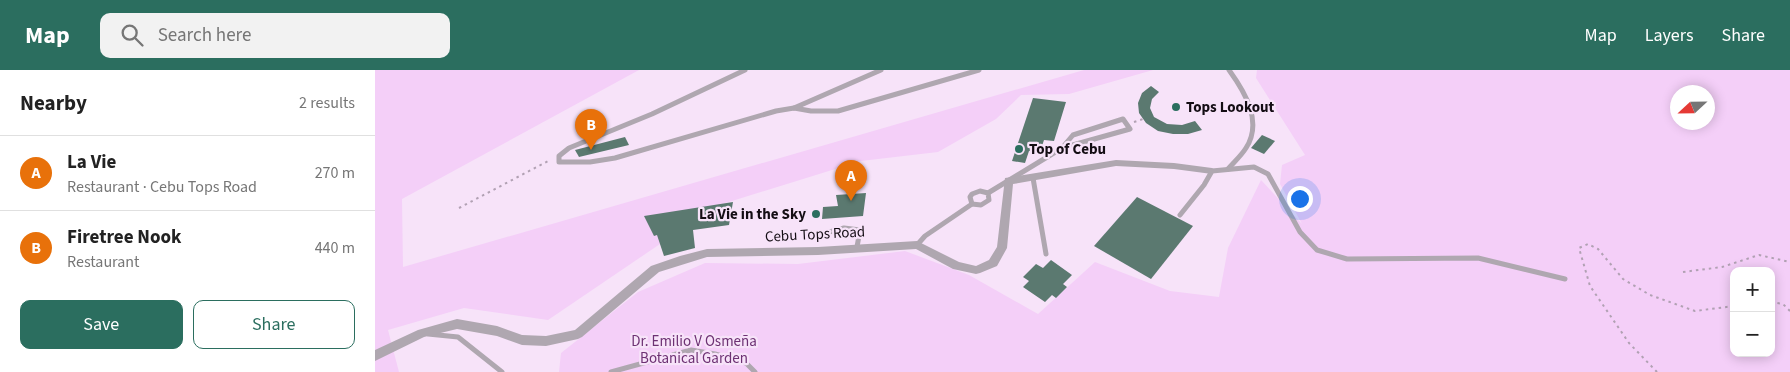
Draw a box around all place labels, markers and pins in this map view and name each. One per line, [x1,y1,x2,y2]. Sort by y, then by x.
place label: Tops Lookout [1186,97,1275,118]
marker: Tops Lookout [1170,101,1182,113]
pin: B [575,109,607,150]
place label: Top of Cebu [1029,139,1106,160]
marker: Top of Cebu [1013,143,1025,155]
pin: A [835,160,867,201]
place label: La Vie in the Sky [699,204,806,225]
marker: La Vie in the Sky [810,208,822,220]

